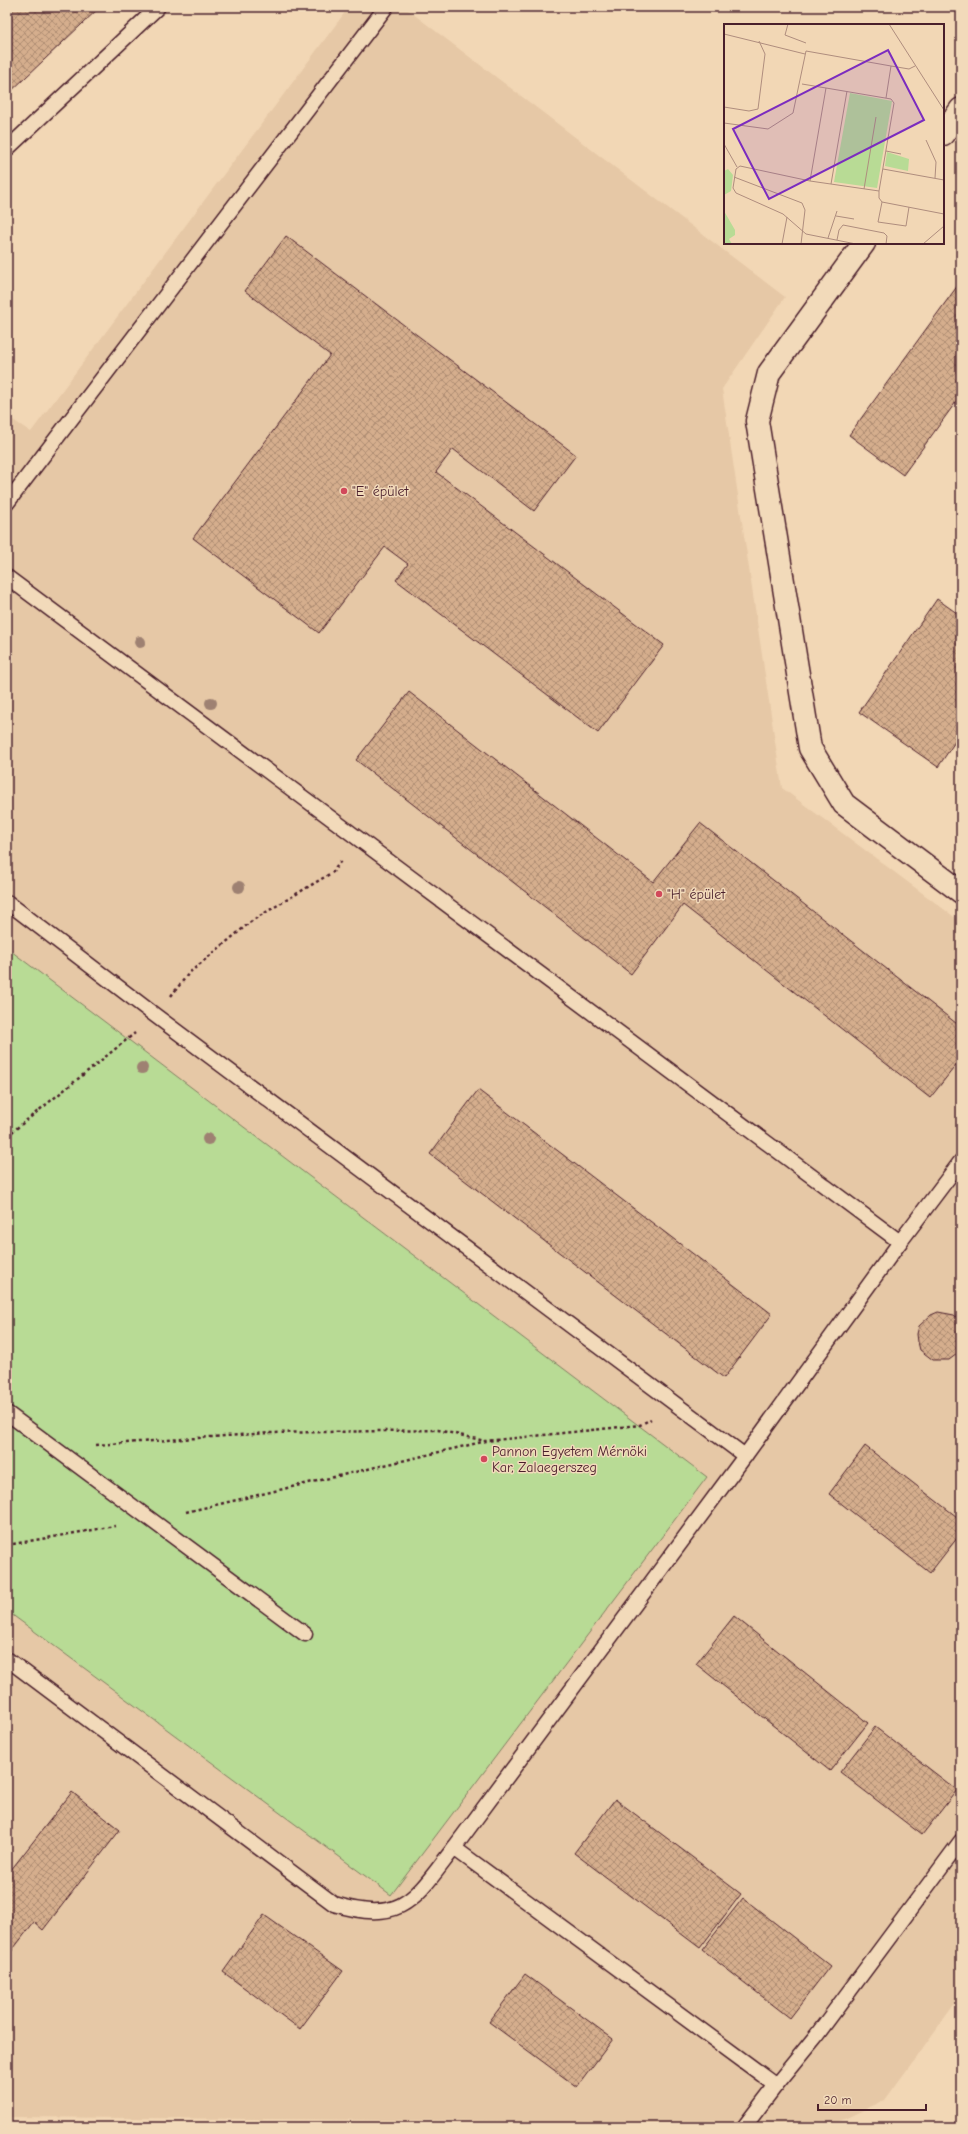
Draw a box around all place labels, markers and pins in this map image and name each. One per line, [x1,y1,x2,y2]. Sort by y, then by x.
place label: "E" épület [352,483,409,500]
marker: "E" épület [339,486,349,496]
place label: "H" épület [667,886,726,903]
marker: "H" épület [654,889,664,899]
place label: Pannon Egyetem Mérnöki Kar, Zalaegerszeg [492,1443,647,1476]
marker: Pannon Egyetem Mérnöki Kar, Zalaegerszeg [479,1454,489,1464]

